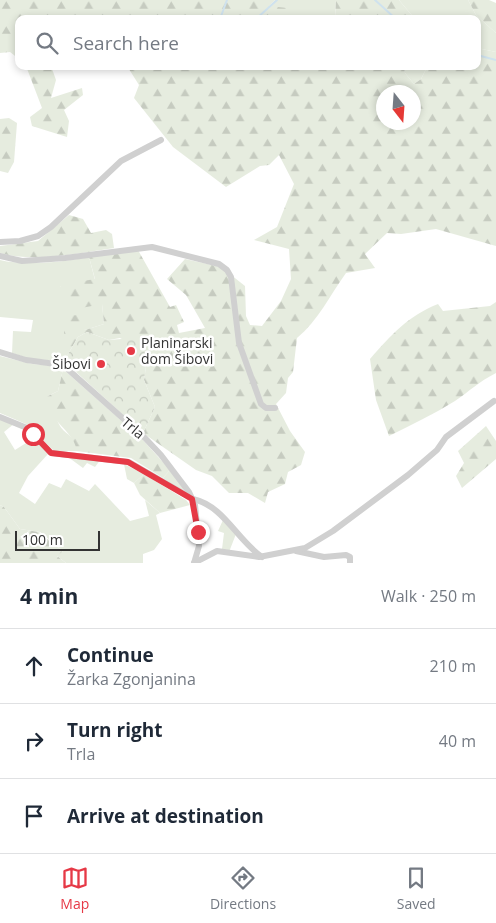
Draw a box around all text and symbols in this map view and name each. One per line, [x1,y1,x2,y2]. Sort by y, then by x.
search box [15,15,481,70]
icon: search [33,29,61,57]
text: Search here [73,30,179,56]
north arrow [376,85,421,130]
place label: Planinarski dom Šibovi [141,333,213,368]
marker: Planinarski dom Šibovi [125,345,137,357]
place label: Šibovi [52,354,91,373]
marker: Šibovi [95,358,107,370]
street label: Trla [118,412,149,443]
route start [22,423,45,446]
route end [187,521,210,544]
scale bar [15,528,100,551]
text: 100 m [22,530,63,549]
text: 4 min [20,582,78,610]
text: Walk · 250 m [381,585,476,607]
text: Continue [67,642,154,668]
icon: ahead [20,652,48,680]
text: 210 m [430,655,476,677]
text: Žarka Zgonjanina [67,668,196,690]
text: Turn right [67,717,162,743]
icon: right [20,727,48,755]
text: 40 m [439,730,476,752]
text: Trla [67,743,95,765]
icon: arrive [20,802,48,830]
text: Arrive at destination [67,803,264,829]
tab: Map [60,864,89,913]
tab: Directions [210,864,276,913]
tab: Saved [397,864,436,913]

